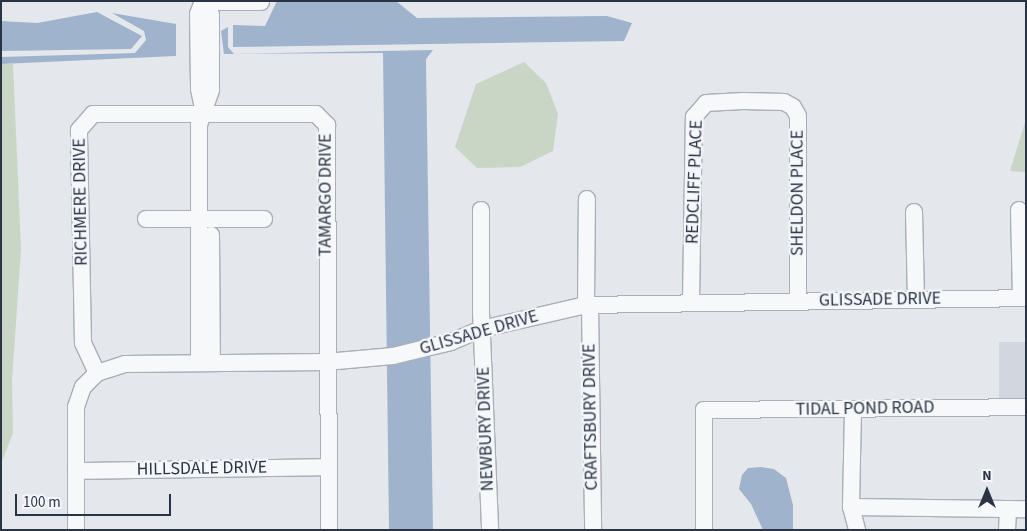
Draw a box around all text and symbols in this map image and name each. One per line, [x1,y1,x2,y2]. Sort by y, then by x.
street label: REDCLIFF PLACE [682,120,708,244]
street label: SHELDON PLACE [787,130,809,256]
street label: TAMARGO DRIVE [315,133,337,257]
street label: RICHMERE DRIVE [69,138,93,266]
street label: GLISSADE DRIVE [819,288,941,312]
street label: GLISSADE DRIVE [417,306,541,360]
street label: CRAFTSBURY DRIVE [579,343,603,491]
street label: NEWBURY DRIVE [473,366,499,492]
street label: TIDAL POND ROAD [795,397,935,421]
street label: HILLSDALE DRIVE [137,457,267,481]
north arrow [962,466,1012,516]
text: N [982,466,992,486]
scale bar [18,484,174,516]
text: 100 m [23,492,61,513]

